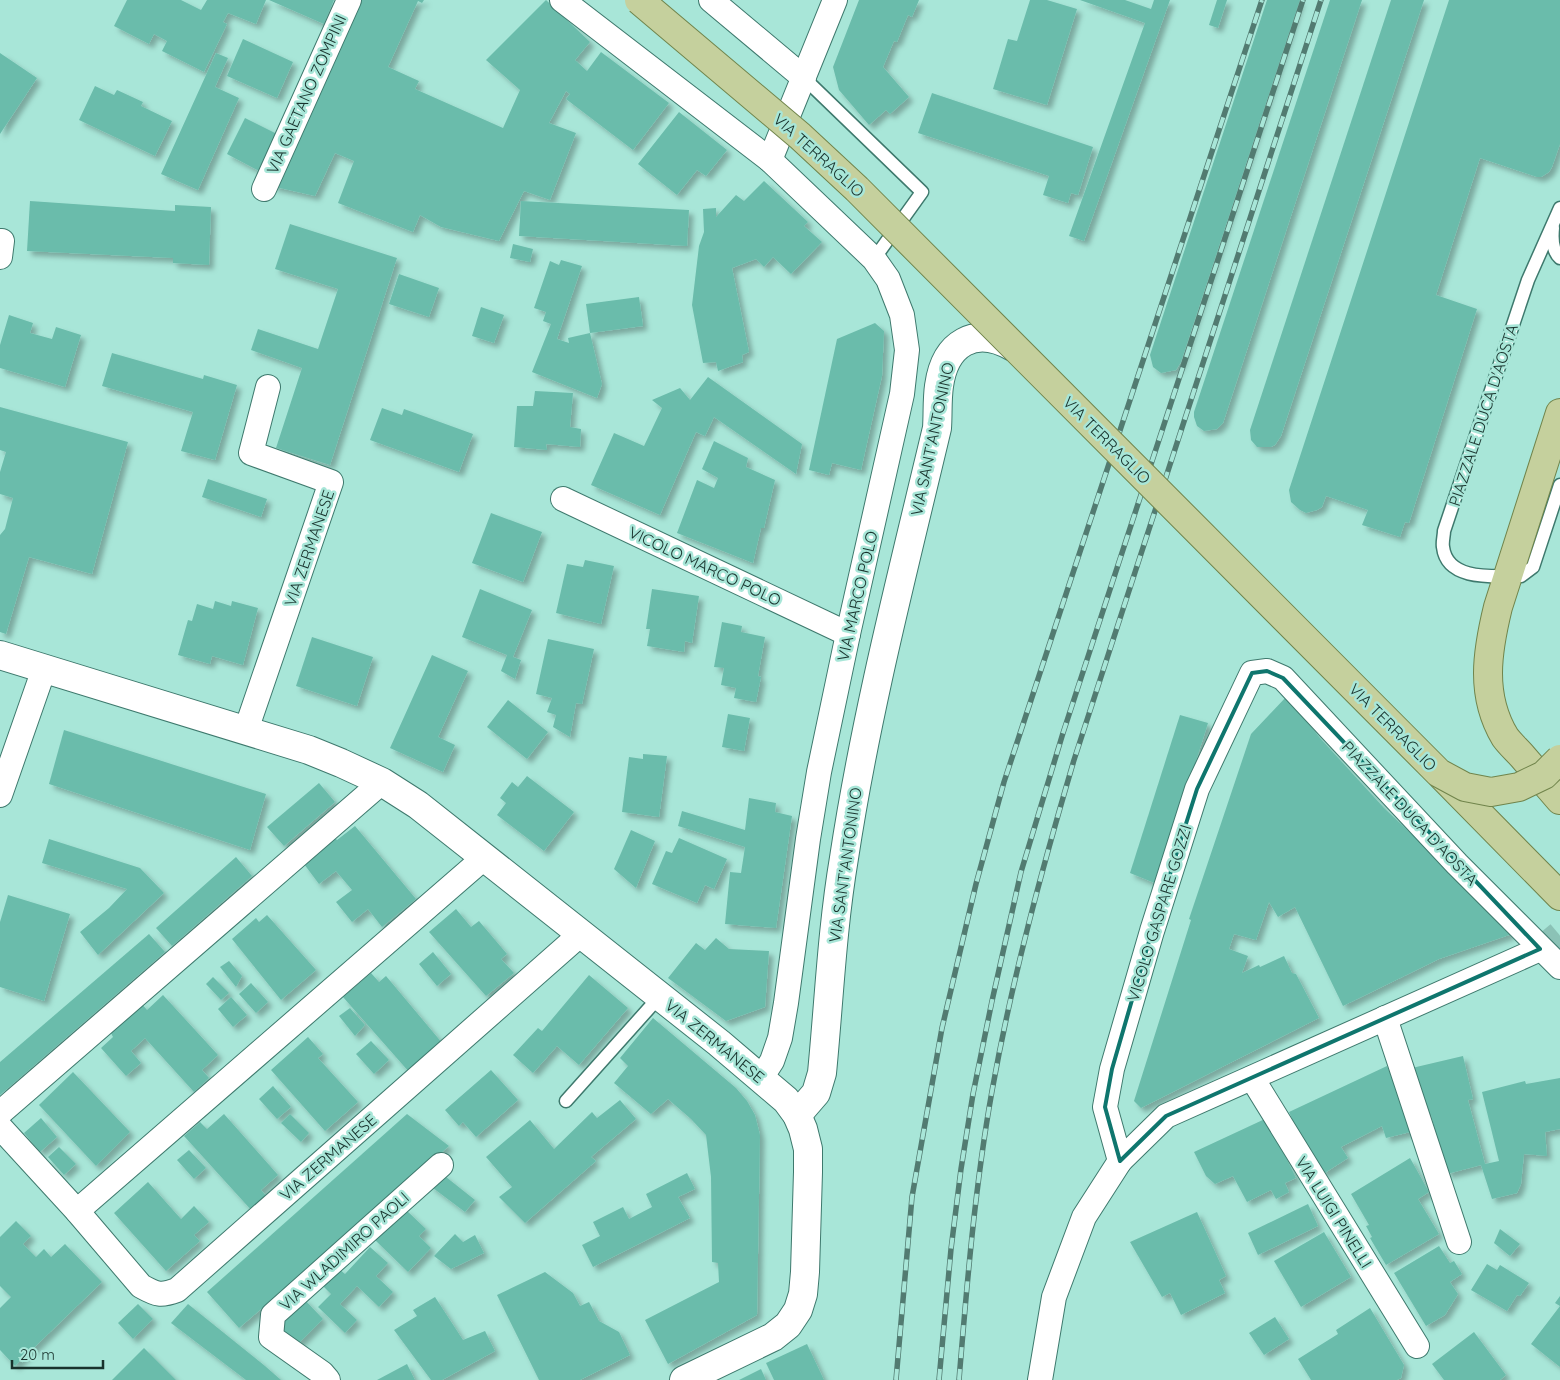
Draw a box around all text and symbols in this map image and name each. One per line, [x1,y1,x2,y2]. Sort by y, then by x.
street label: VIA GAETANO ZOMPINI [262,11,350,177]
street label: VIA TERRAGLIO [769,109,869,201]
street label: PIAZZALE DUCA D'AOSTA [1444,321,1522,509]
street label: VIA SANT'ANTONINO [906,360,958,518]
street label: VIA TERRAGLIO [1059,392,1155,488]
street label: VIA ZERMANESE [280,487,338,609]
street label: VICOLO MARCO POLO [626,522,784,610]
street label: VIA MARCO POLO [832,529,882,663]
street label: VIA TERRAGLIO [1345,679,1441,775]
street label: PIAZZALE DUCA D'AOSTA [1338,737,1482,889]
street label: VIA SANT'ANTONINO [824,786,866,944]
street label: VICOLO GASPARE GOZZI [1123,822,1195,1004]
street label: VIA ZERMANESE [661,995,769,1087]
street label: VIA ZERMANESE [275,1109,381,1205]
street label: VIA LUIGI PINELLI [1292,1153,1376,1271]
street label: VIA WLADIMIRO PAOLI [275,1188,413,1314]
scale bar [12,1338,104,1370]
text: 20 m [20,1345,55,1364]

